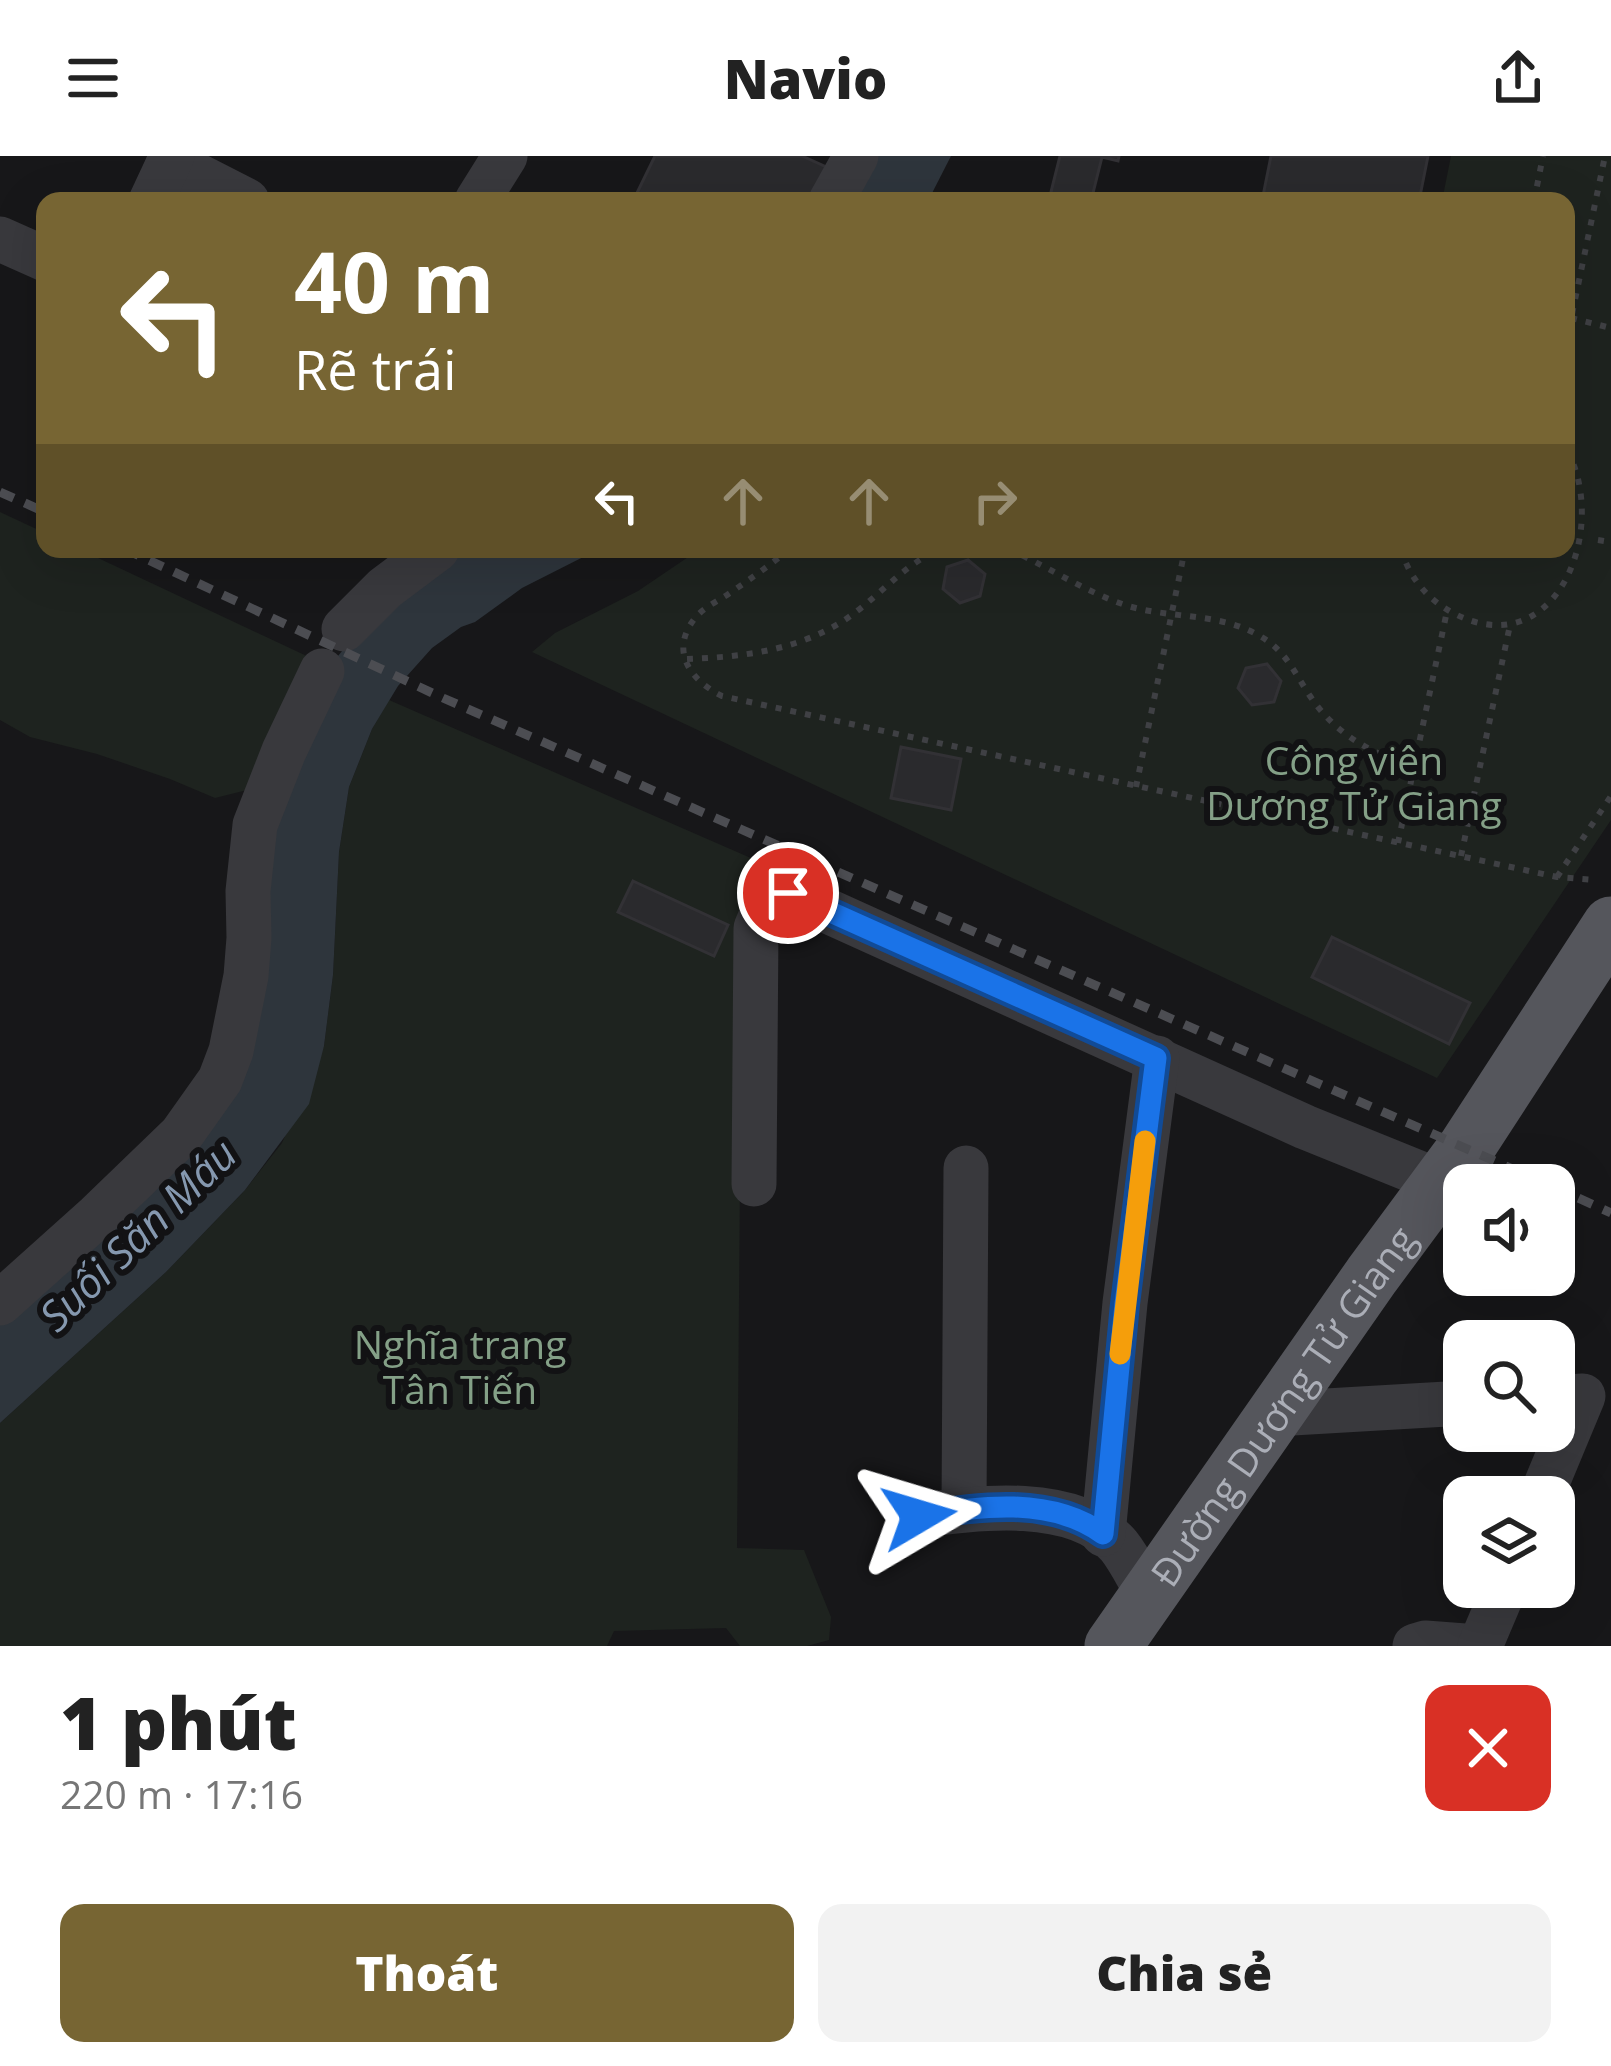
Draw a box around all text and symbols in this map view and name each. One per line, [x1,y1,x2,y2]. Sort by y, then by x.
text: Navio [724,41,887,115]
icon: menu [60,45,126,111]
icon: share [1485,45,1551,111]
text: 40 m [294,223,494,338]
icon: left [96,240,252,396]
text: Rẽ trái [294,332,457,406]
icon: left [584,468,650,534]
icon: ahead [710,468,776,534]
icon: ahead [836,468,902,534]
icon: right [962,468,1028,534]
park label: Công viên Dương Tử Giang [1206,733,1502,831]
pin [737,842,839,944]
icon: arrive [755,860,821,926]
water label: Suối Săn Máu [26,1125,248,1343]
map controls [1443,1164,1575,1608]
button: sound [1443,1164,1575,1296]
street label: Đường Dương Tử Giang [1137,1214,1427,1596]
park label: Nghĩa trang Tân Tiến [354,1317,566,1415]
button: search [1443,1320,1575,1452]
position arrow [856,1453,982,1579]
button: layers [1443,1476,1575,1608]
text: 1 phút [60,1673,297,1771]
button: close [1425,1685,1551,1811]
text: 220 m · 17:16 [60,1767,303,1820]
button: Thoát [60,1904,794,2042]
button: Chia sẻ [818,1904,1551,2042]

